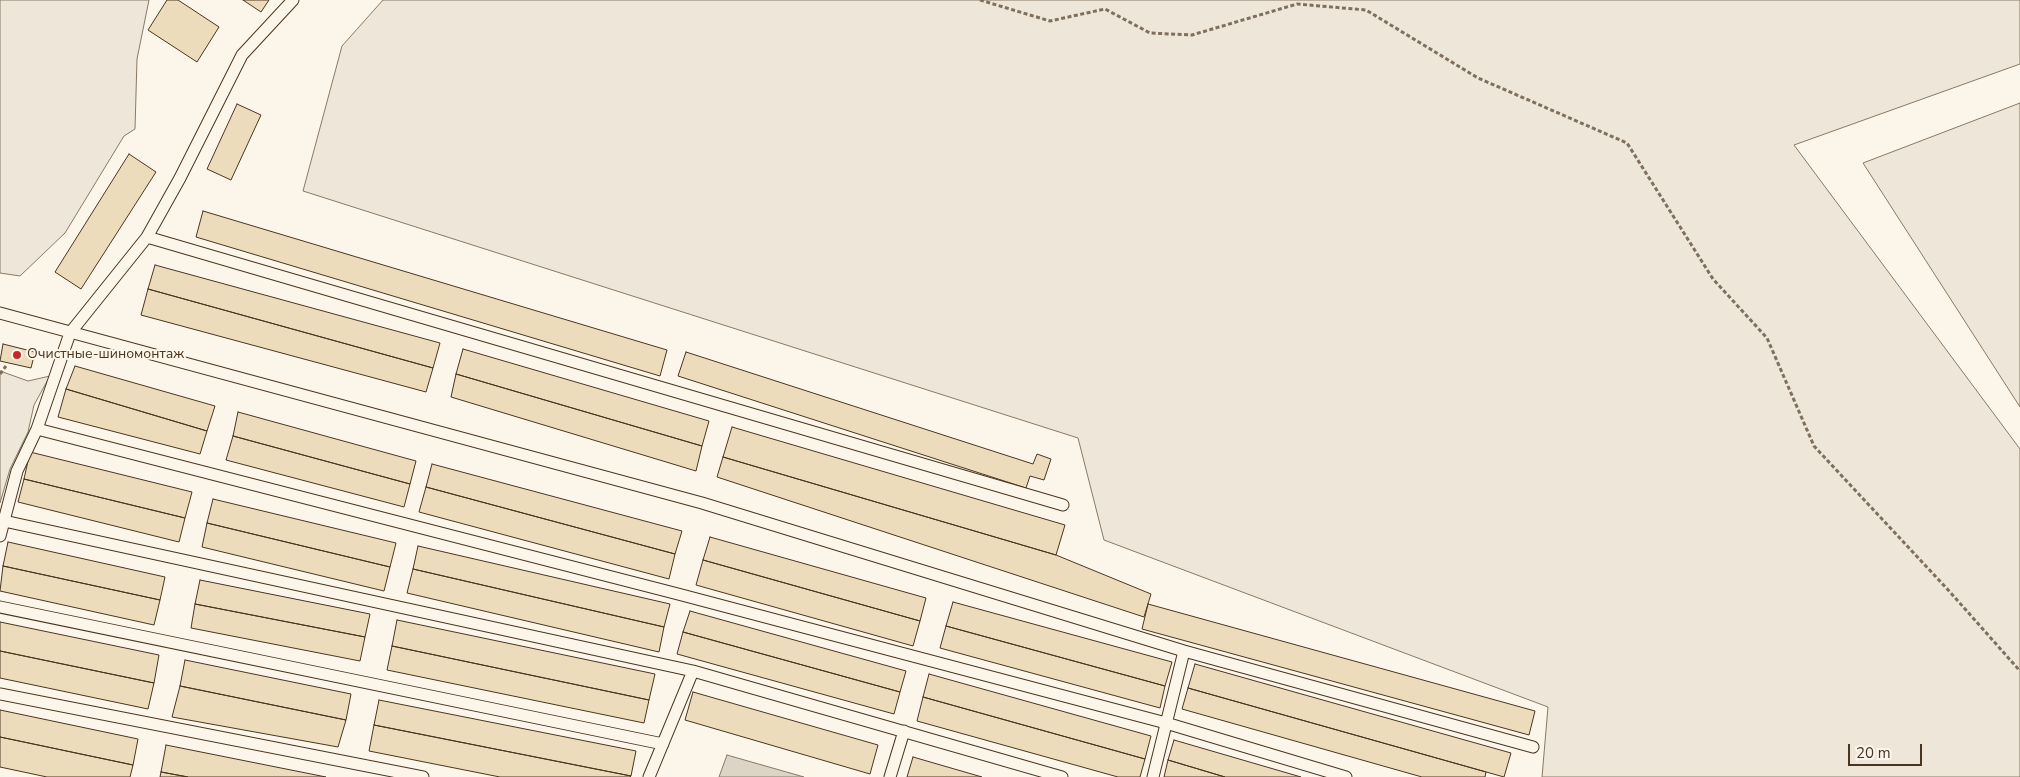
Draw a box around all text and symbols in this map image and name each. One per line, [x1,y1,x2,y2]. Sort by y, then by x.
place label: Очистные-шиномонтаж [27,347,184,363]
marker: Очистные-шиномонтаж [11,349,23,361]
scale bar [1850,734,1924,766]
text: 20 m [1856,743,1891,763]

